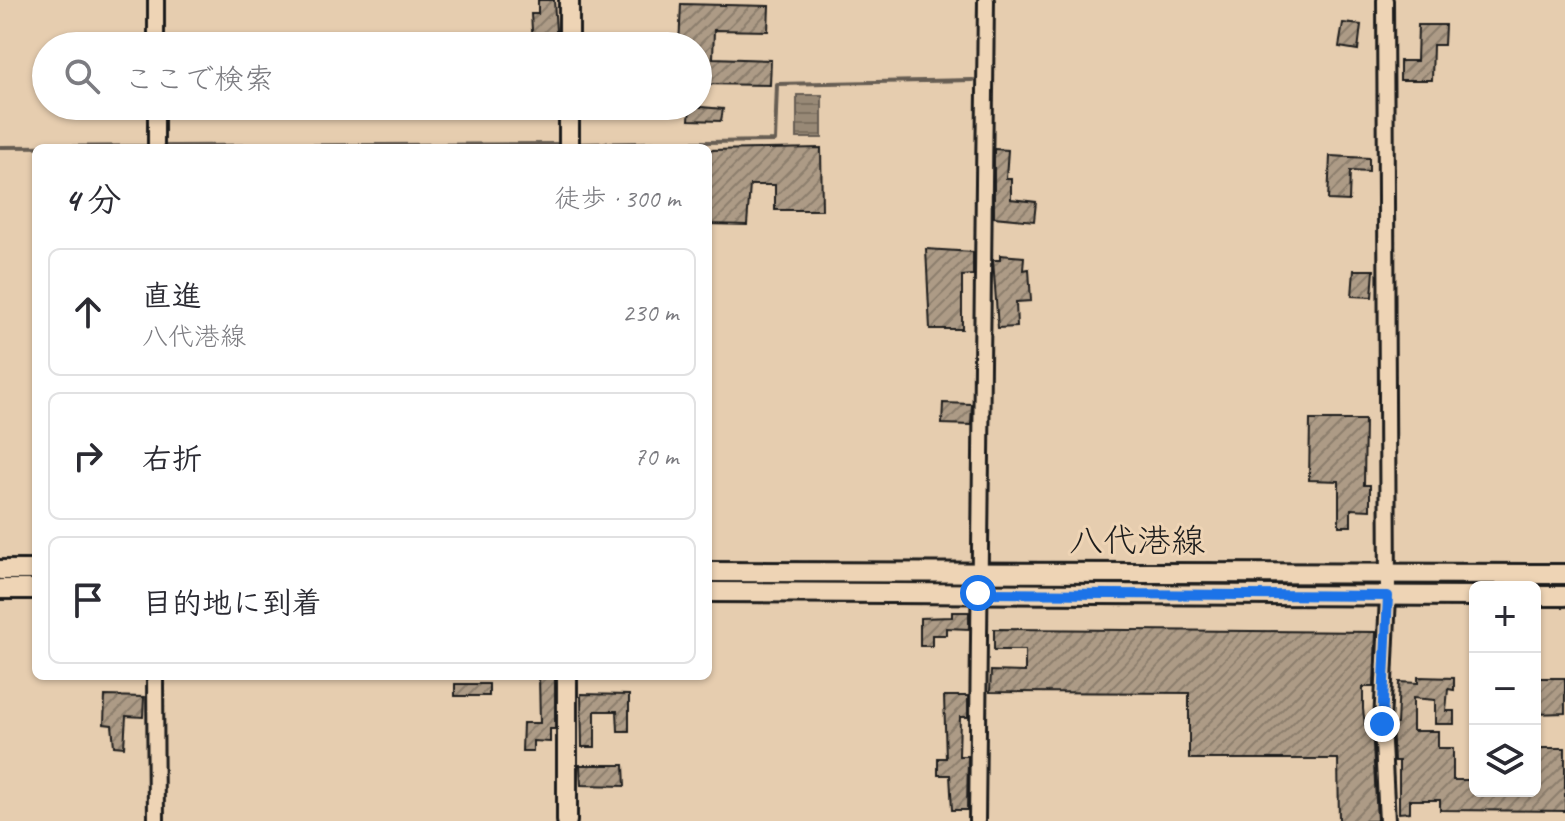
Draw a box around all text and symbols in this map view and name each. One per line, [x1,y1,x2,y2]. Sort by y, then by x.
search box [32,32,712,120]
icon: search [60,54,104,98]
text: ここで検索 [124,60,274,98]
text: 4 分 [64,178,122,221]
text: 徒歩 · 300 m [555,182,680,215]
text: 直進 [142,277,202,315]
icon: ahead [66,290,110,334]
text: 230 m [622,296,678,329]
text: 八代港線 [142,320,246,353]
icon: right [66,434,110,478]
text: 右折 [142,440,202,478]
text: 70 m [634,440,678,473]
street label: 八代港線 [1069,519,1205,562]
route start [960,575,996,611]
icon: arrive [66,578,110,622]
map controls [1469,581,1541,797]
button: + [1469,581,1541,653]
text: 目的地に到着 [142,584,322,622]
button: − [1469,653,1541,725]
route end [1364,706,1400,742]
button: layers [1469,725,1541,797]

